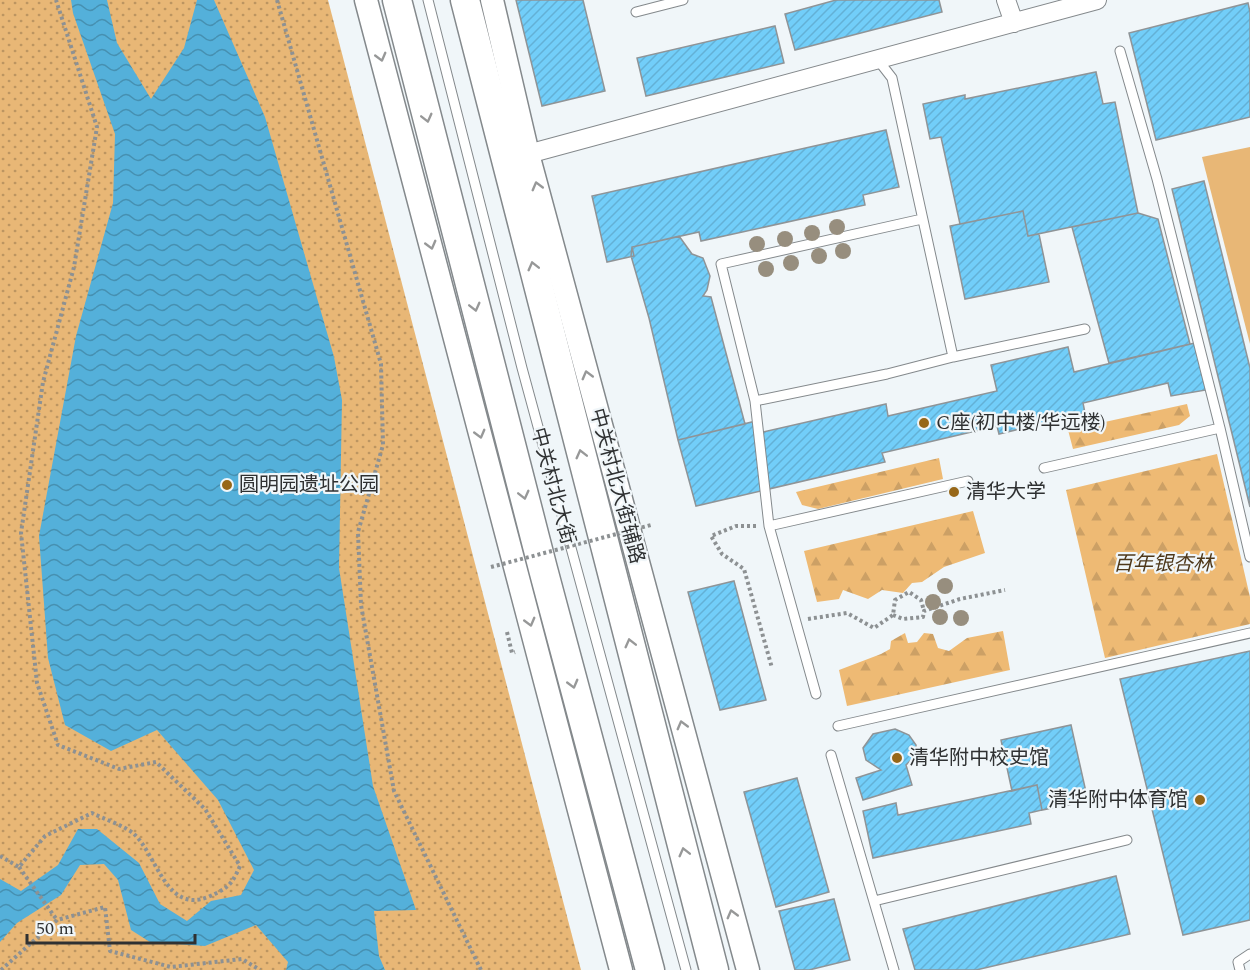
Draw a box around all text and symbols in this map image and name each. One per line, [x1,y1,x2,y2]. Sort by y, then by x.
one-way arrow [374,51,387,61]
one-way arrow [419,113,432,123]
one-way arrow [532,182,544,192]
one-way arrow [423,240,436,250]
one-way arrow [527,261,540,271]
one-way arrow [468,301,481,311]
one-way arrow [582,370,595,380]
street label: 中关村北大街辅路 [582,405,652,567]
place label: C座(初中楼/华远楼) [936,408,1106,438]
marker: C座(初中楼/华远楼) [917,416,931,430]
street label: 中关村北大街 [523,424,583,548]
one-way arrow [473,429,486,439]
one-way arrow [576,450,589,460]
place label: 圆明园遗址公园 [239,470,379,500]
place label: 清华大学 [966,477,1046,507]
marker: 圆明园遗址公园 [220,478,234,492]
marker: 清华大学 [947,485,961,499]
one-way arrow [517,490,529,500]
park label: 百年银杏林 [1113,549,1215,579]
one-way arrow [523,616,535,627]
one-way arrow [625,638,637,649]
one-way arrow [566,679,579,689]
one-way arrow [676,720,689,730]
place label: 清华附中校史馆 [909,743,1049,773]
marker: 清华附中校史馆 [890,751,904,765]
place label: 清华附中体育馆 [1048,785,1188,815]
marker: 清华附中体育馆 [1193,793,1207,807]
one-way arrow [679,848,691,858]
scale bar [27,907,195,945]
one-way arrow [727,909,740,919]
text: 50 m [36,915,74,942]

